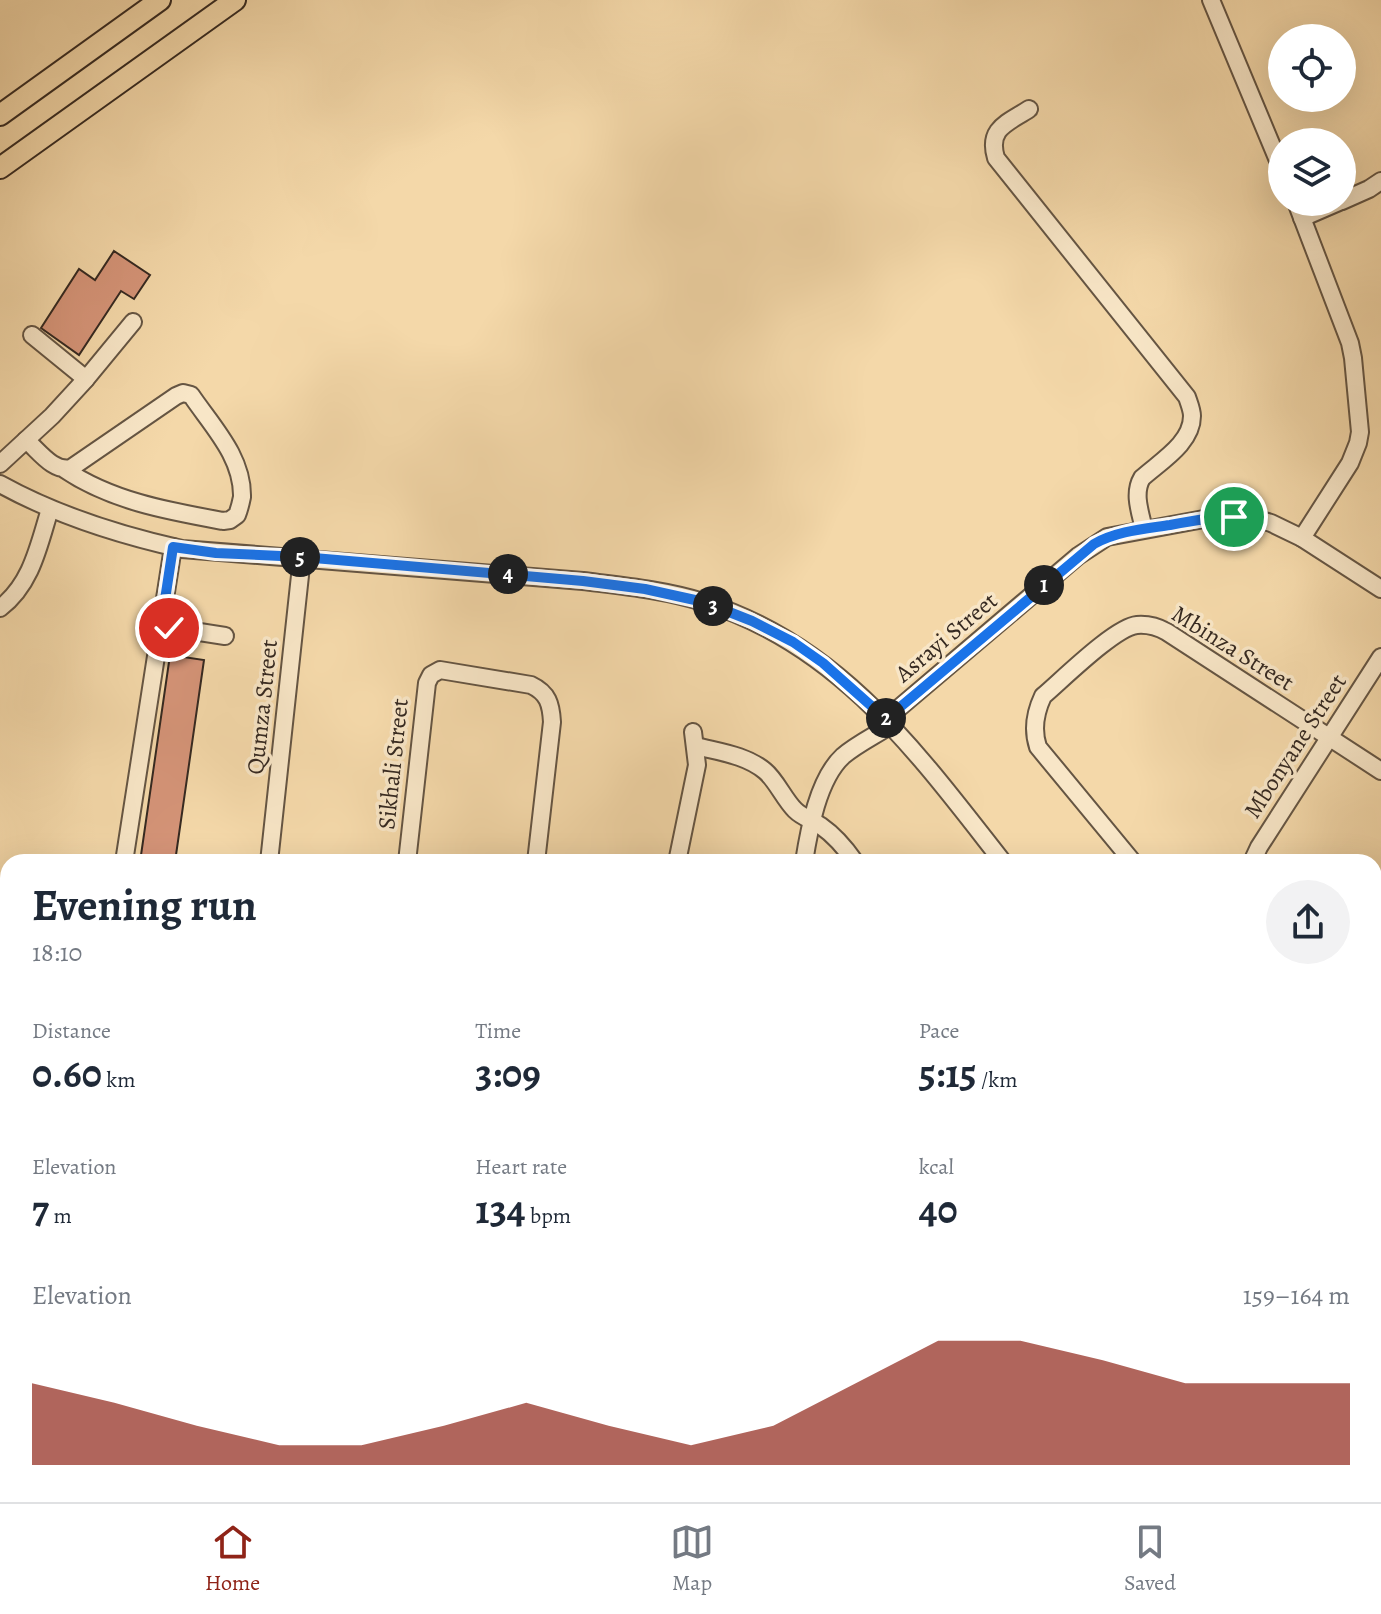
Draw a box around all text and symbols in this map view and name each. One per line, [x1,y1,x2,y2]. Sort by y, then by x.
map controls [1268,24,1356,216]
button: locate [1268,24,1356,112]
button: layers [1268,128,1356,216]
pin [1200,483,1268,551]
icon: arrive [1212,495,1256,539]
pin: 5 [280,537,320,577]
text: 5 [295,542,305,572]
pin: 4 [488,554,528,594]
text: 4 [503,559,513,589]
pin: 1 [1024,565,1064,605]
text: 1 [1040,570,1048,600]
street label: Asrayi Street [887,585,1004,690]
pin: 3 [693,586,733,626]
text: 3 [708,591,718,621]
pin [135,594,203,662]
street label: Mbinza Street [1166,598,1300,698]
icon: check [147,606,191,650]
street label: Qumza Street [239,638,285,776]
street label: Mbonyane Street [1236,667,1354,824]
street label: Sikhali Street [370,697,416,831]
pin: 2 [866,698,906,738]
text: 2 [881,703,891,733]
text: Evening run [32,875,257,935]
button: share [1266,880,1350,964]
text: 18:10 [32,935,82,970]
text: Distance [32,1016,111,1046]
text: Time [475,1016,521,1046]
text: Pace [919,1016,959,1046]
text: 0.60 [32,1046,102,1101]
text: 3:09 [475,1046,541,1101]
text: 5:15 [919,1046,977,1101]
text: km [102,1065,136,1095]
text: /km [977,1065,1018,1095]
text: Elevation [32,1152,116,1182]
text: Heart rate [475,1152,567,1182]
text: kcal [919,1152,954,1182]
text: 7 [32,1182,49,1237]
text: 134 [475,1182,526,1237]
text: 40 [919,1182,958,1237]
text: m [49,1201,72,1231]
text: bpm [526,1201,571,1231]
text: Elevation [32,1278,132,1313]
text: 159–164 m [1243,1278,1350,1313]
tab: Home [205,1520,260,1598]
tab: Map [670,1520,714,1598]
tab: Saved [1124,1520,1176,1598]

